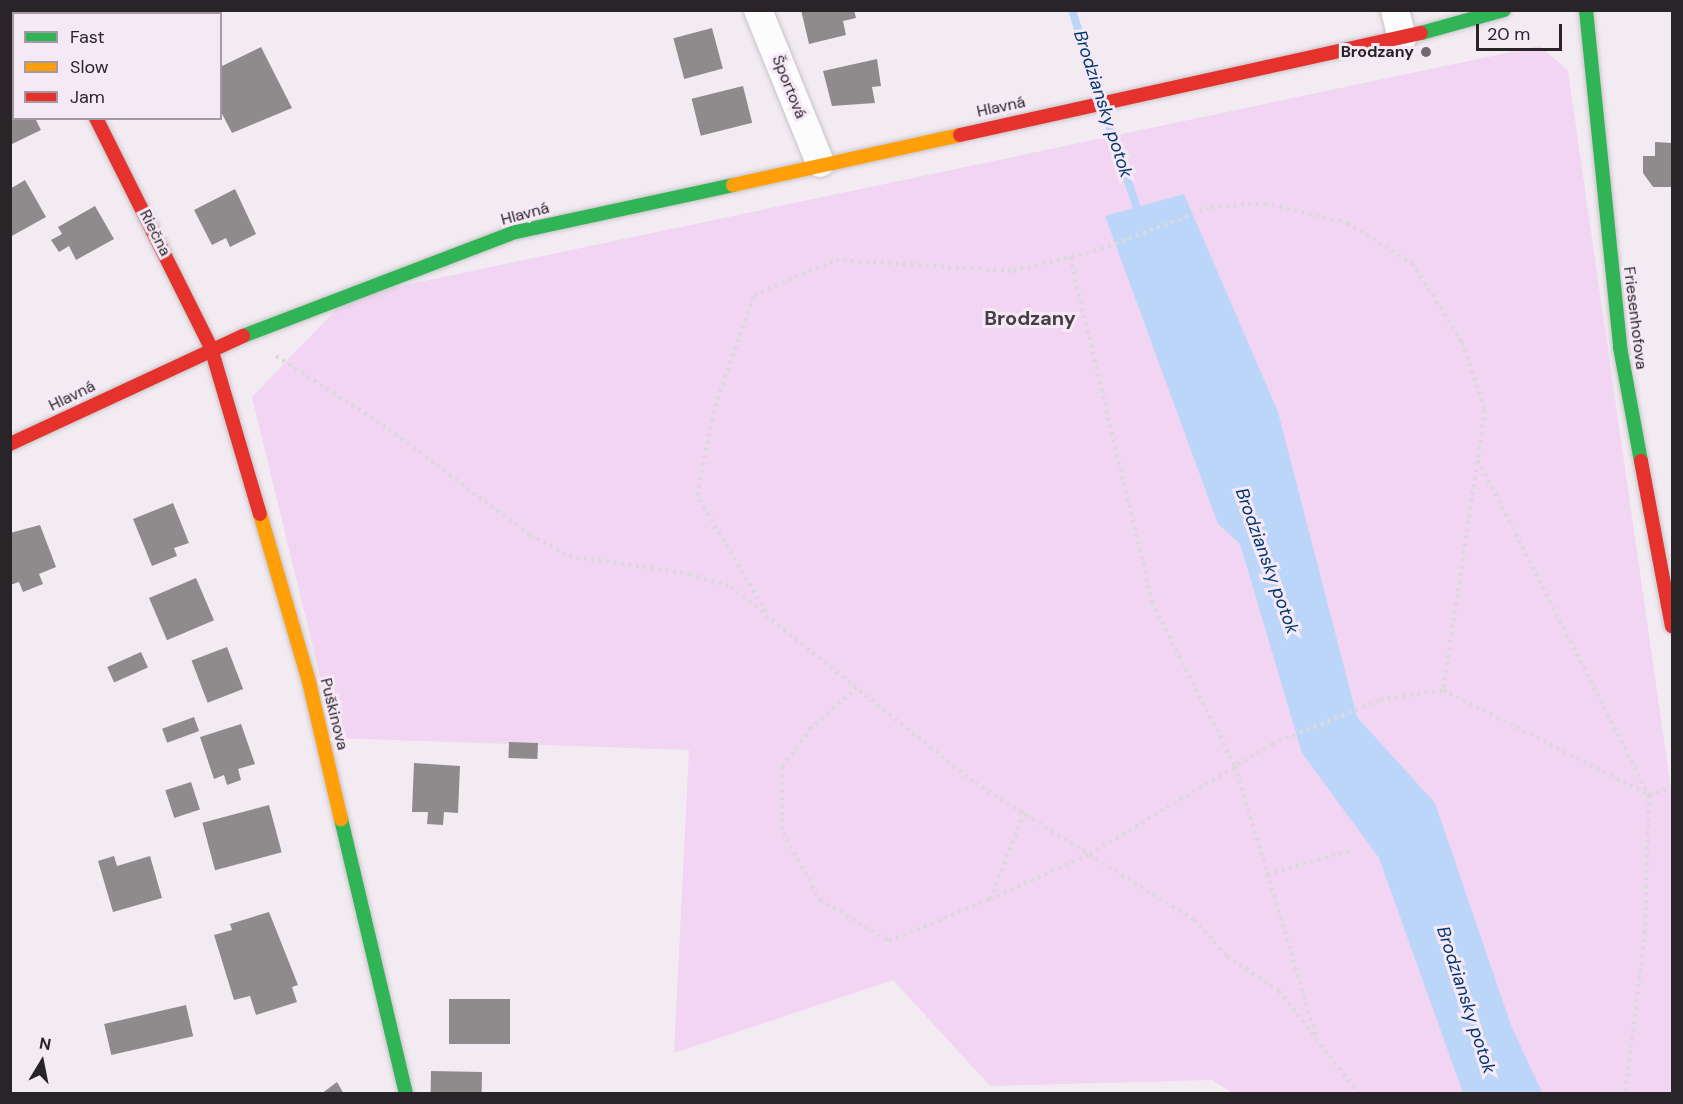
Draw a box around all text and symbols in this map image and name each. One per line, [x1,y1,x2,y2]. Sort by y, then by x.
legend [12,12,222,120]
scale bar [1479,12,1564,50]
text: 20 m [1487,22,1530,46]
text: Fast [70,25,105,49]
water label: Brodziansky potok [1069,28,1137,180]
place label: Brodzany [1341,42,1414,62]
marker: Brodzany [1419,45,1433,59]
street label: Športová [768,53,810,121]
text: Slow [70,55,109,79]
text: Jam [70,85,105,109]
street label: Hlavná [975,92,1027,122]
street label: Hlavná [499,198,551,230]
street label: Riečna [135,207,175,259]
street label: Friesenhofova [1619,266,1651,370]
district label: Brodzany [984,306,1076,330]
street label: Hlavná [46,377,98,415]
water label: Brodziansky potok [1231,485,1303,637]
street label: Puškinova [316,676,352,752]
water label: Brodziansky potok [1432,924,1500,1076]
north arrow [12,1032,72,1092]
text: N [38,1032,53,1055]

